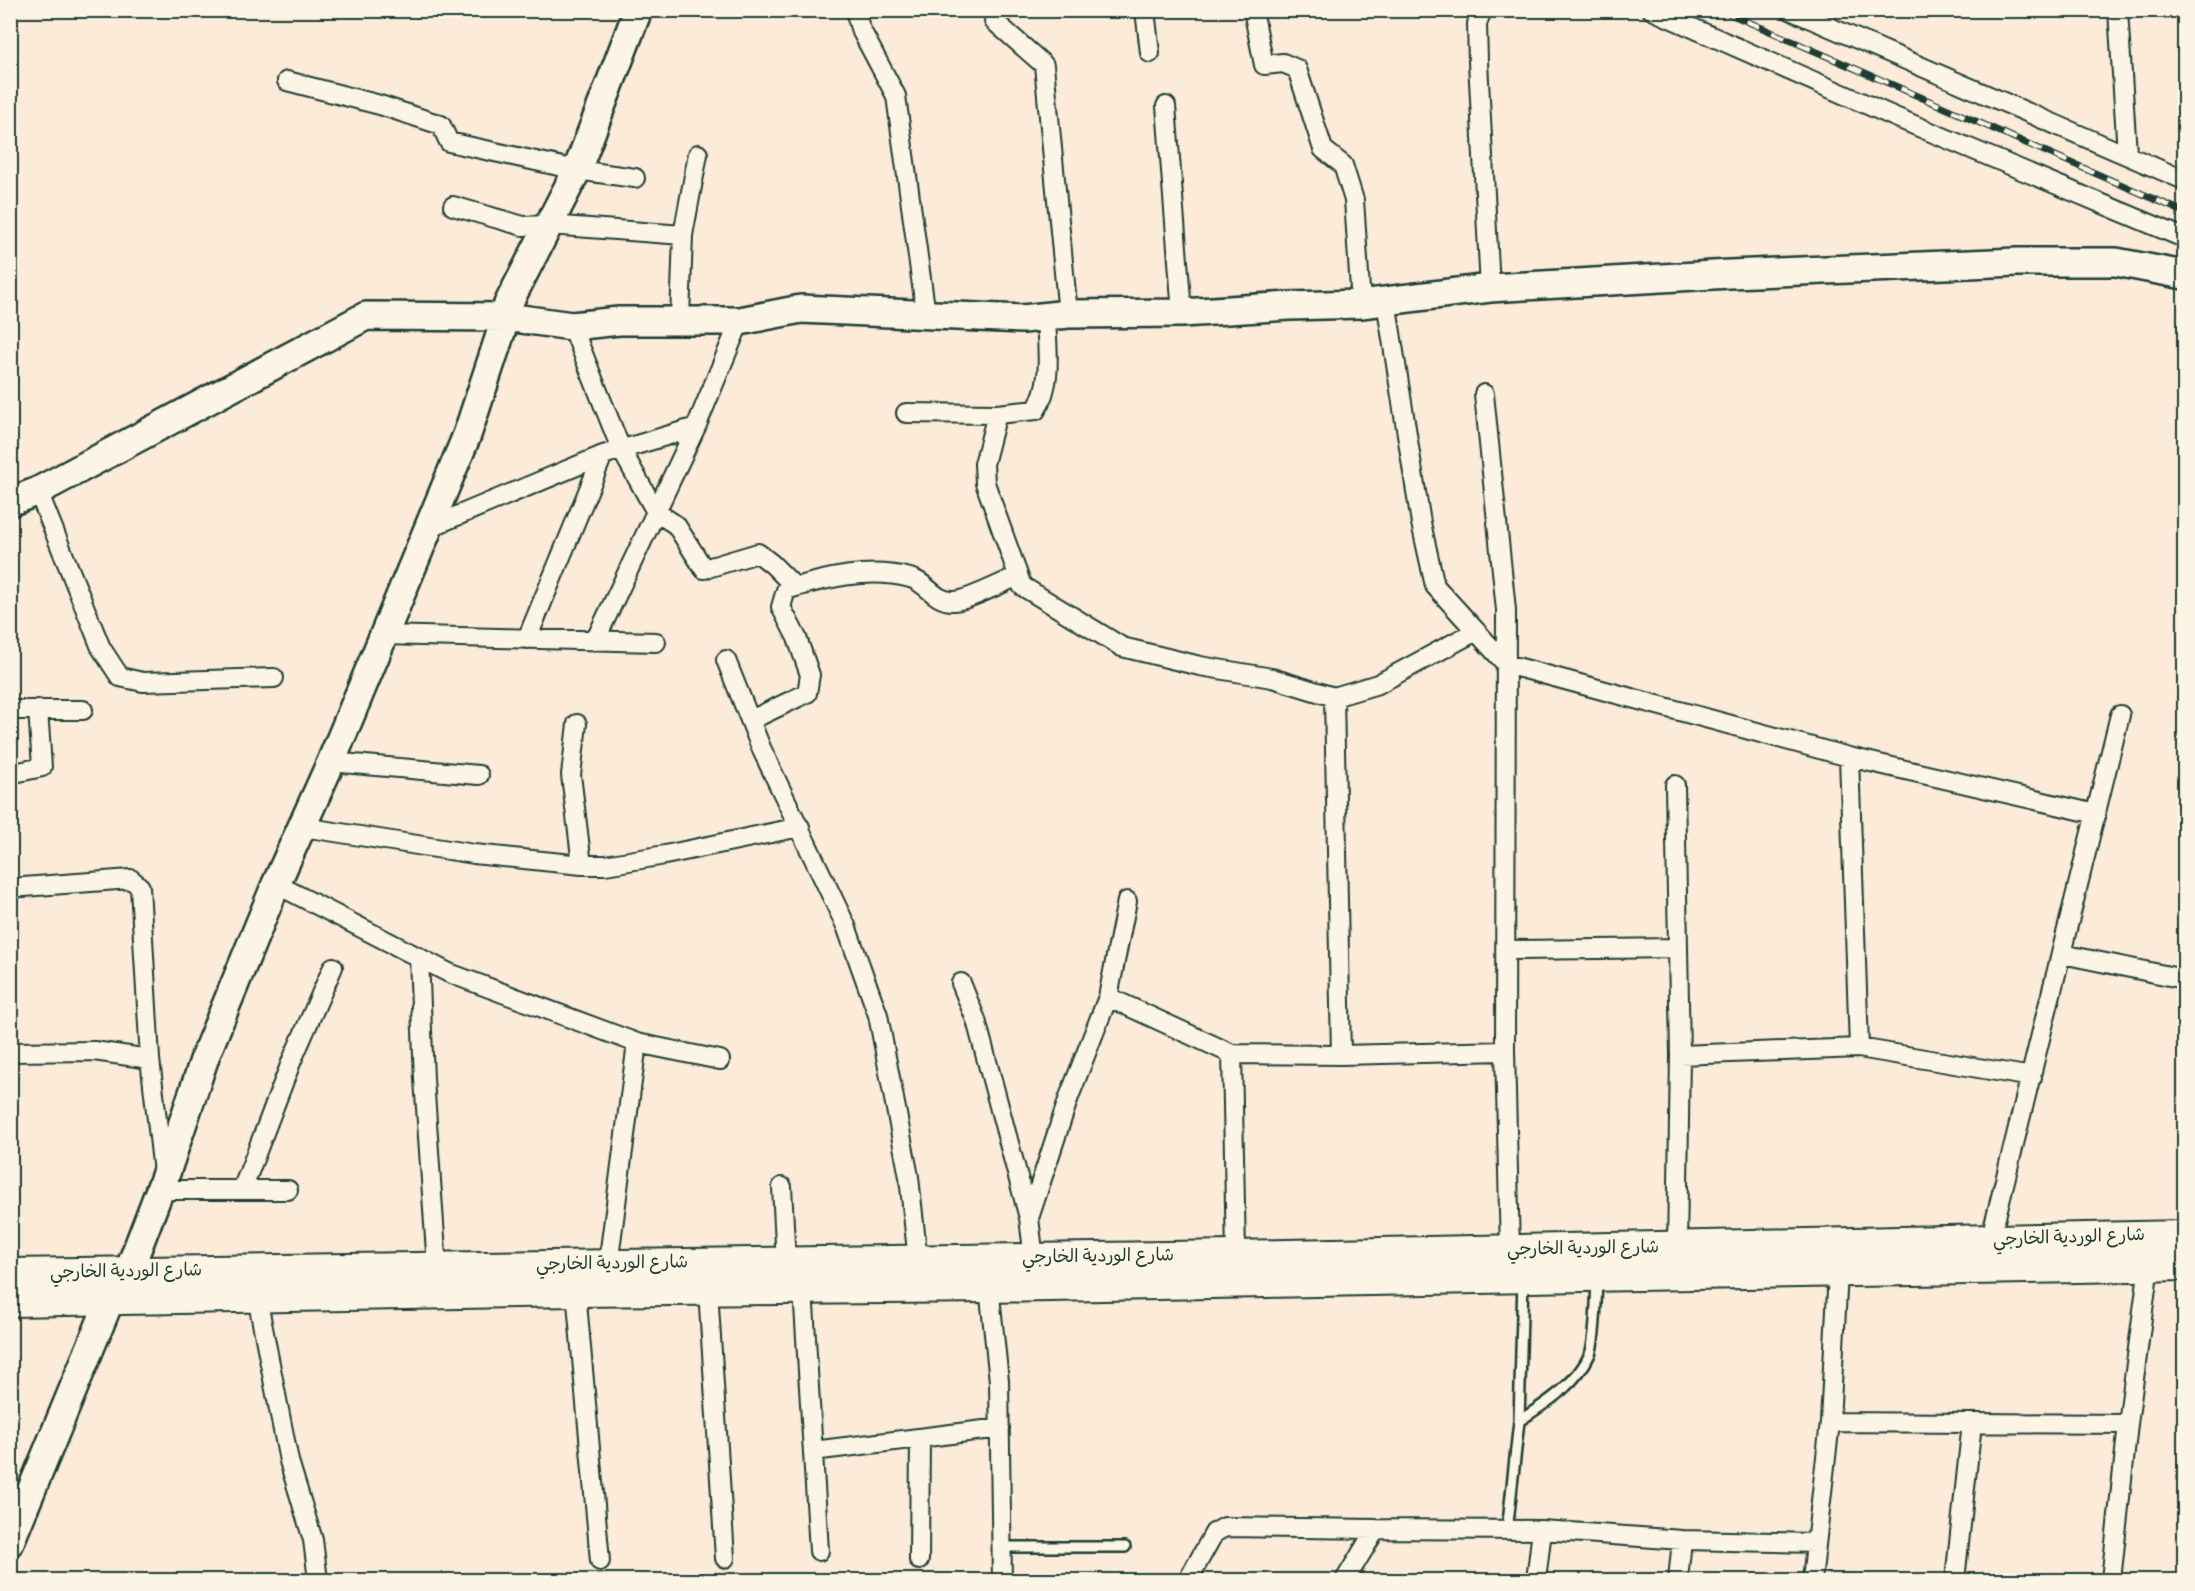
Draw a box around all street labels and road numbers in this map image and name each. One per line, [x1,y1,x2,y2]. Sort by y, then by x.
street label: شارع الوردية الخارجي [1992,1224,2146,1255]
street label: شارع الوردية الخارجي [1507,1236,1659,1265]
street label: شارع الوردية الخارجي [1022,1244,1174,1273]
street label: شارع الوردية الخارجي [536,1251,688,1280]
street label: شارع الوردية الخارجي [50,1259,202,1288]

